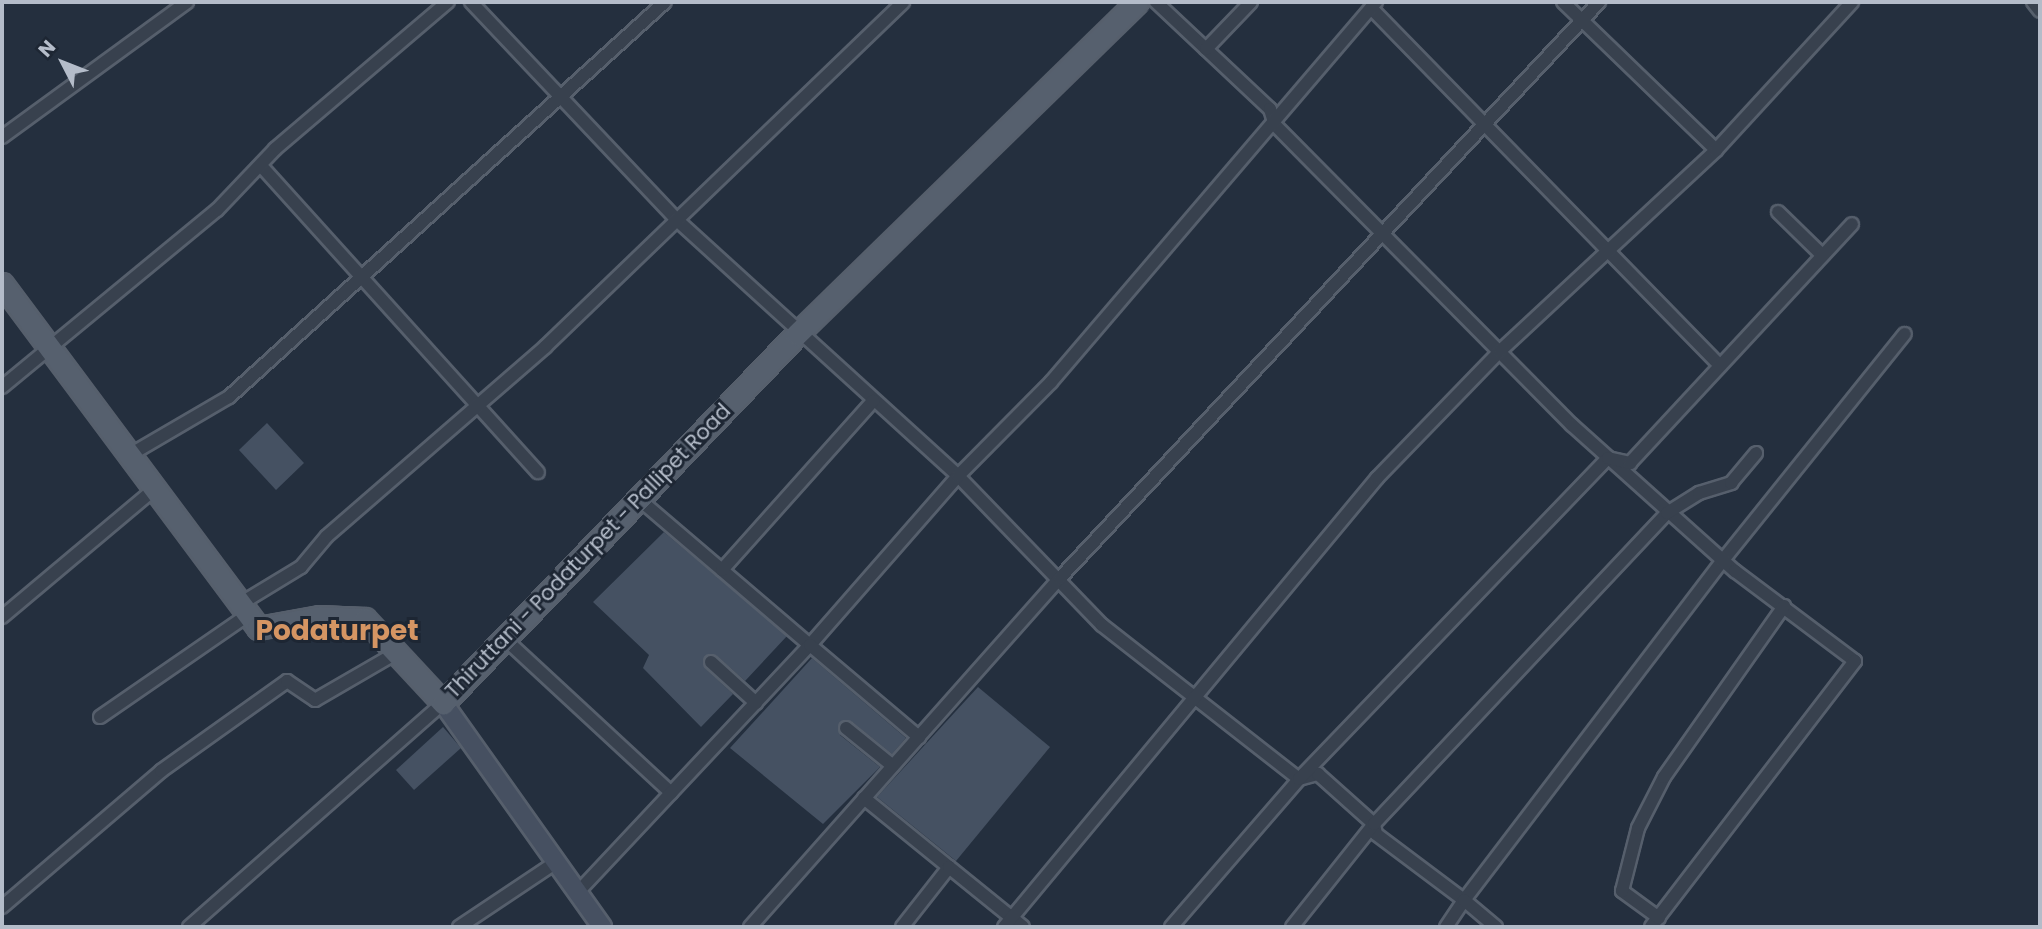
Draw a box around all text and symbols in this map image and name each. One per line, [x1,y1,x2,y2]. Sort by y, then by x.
north arrow [28,28,98,98]
text: N [32,34,62,63]
street label: Thiruttani - Podaturpet - Pallipet Road [440,399,736,703]
district label: Podaturpet [255,614,419,648]

